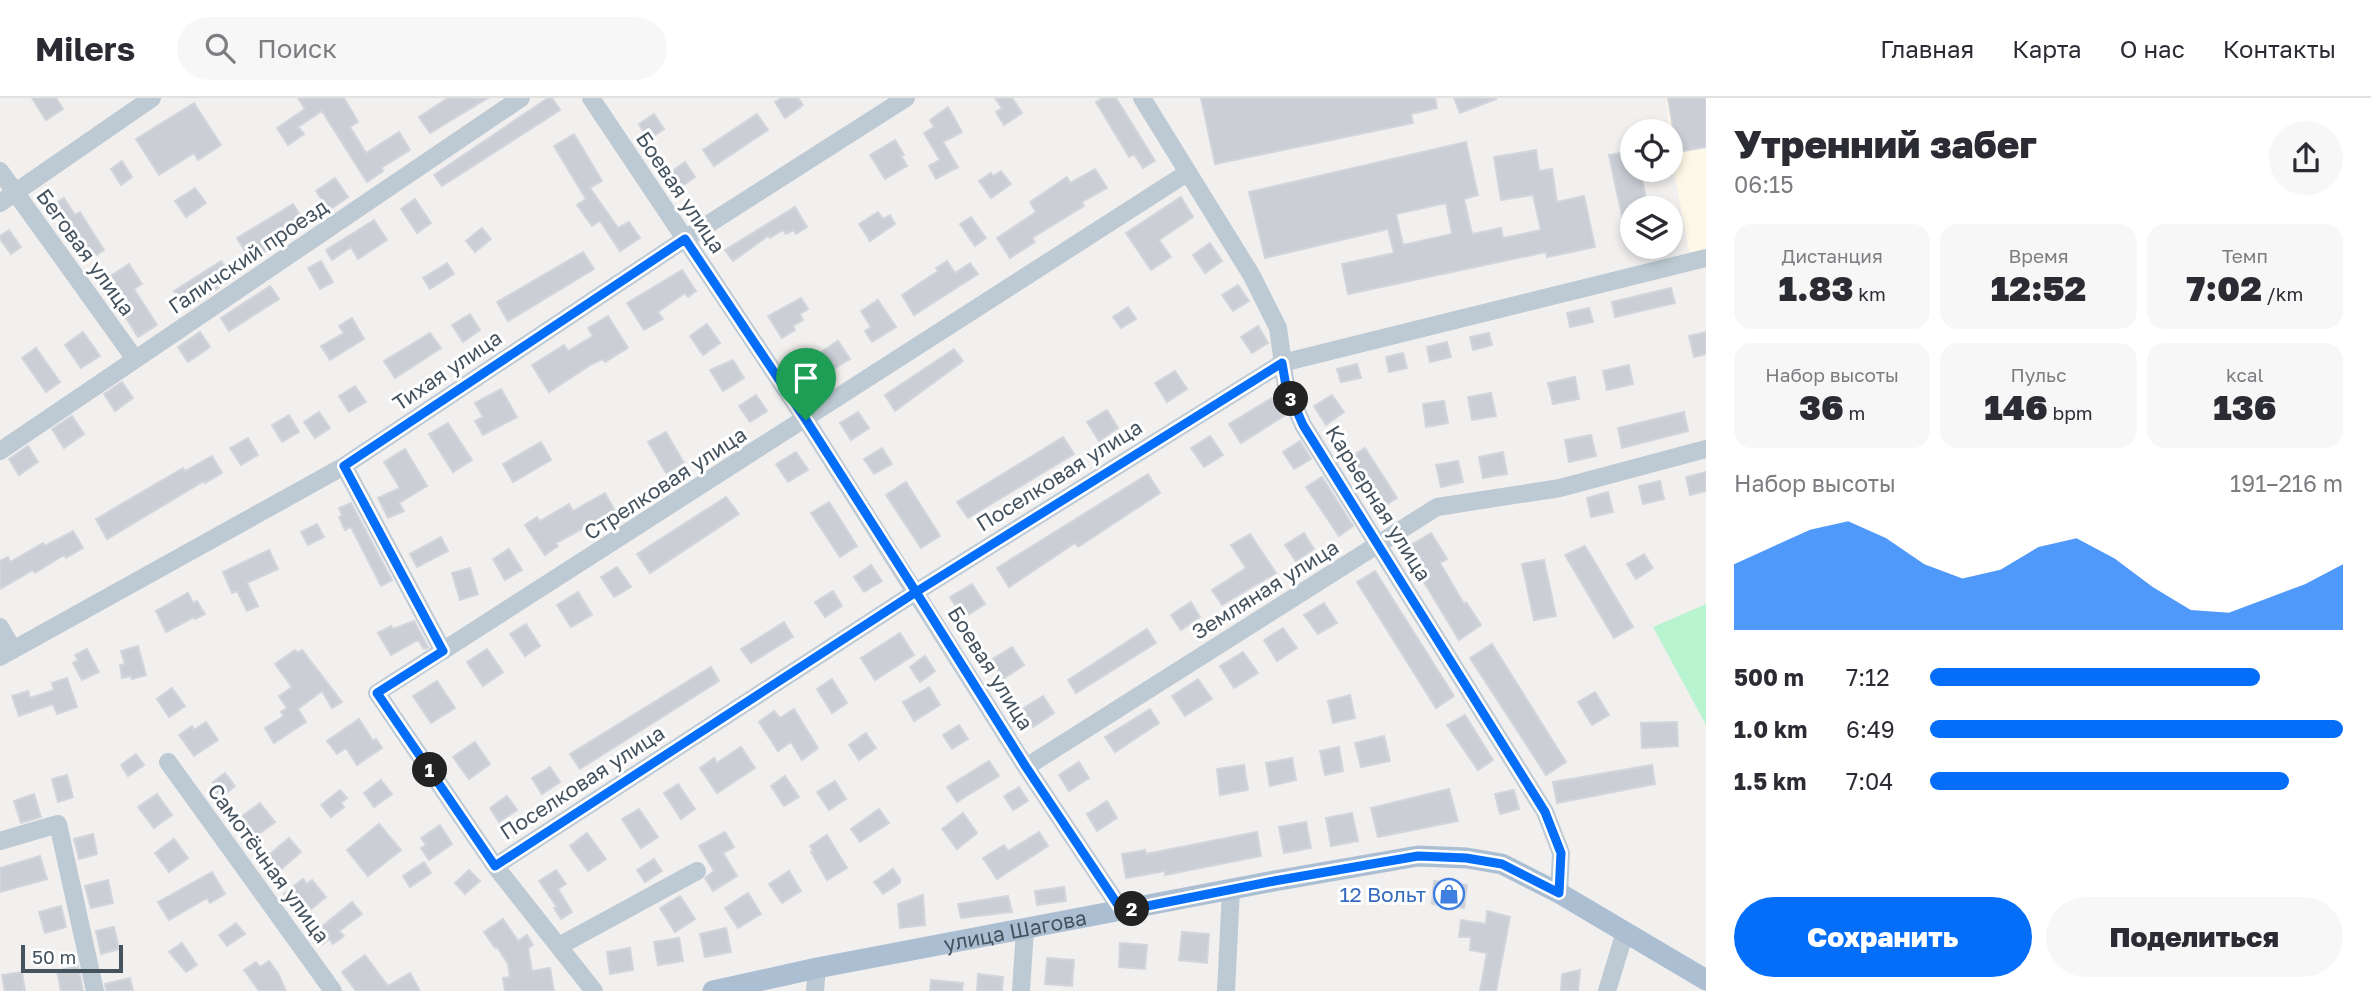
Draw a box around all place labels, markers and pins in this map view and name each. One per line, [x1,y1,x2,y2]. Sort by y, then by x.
pin [776,348,836,420]
pin: 3 [1274,382,1308,416]
pin: 1 [412,752,448,788]
shop icon: 12 Вольт [1432,877,1466,911]
place label: 12 Вольт [1339,881,1426,907]
pin: 2 [1114,892,1150,926]

